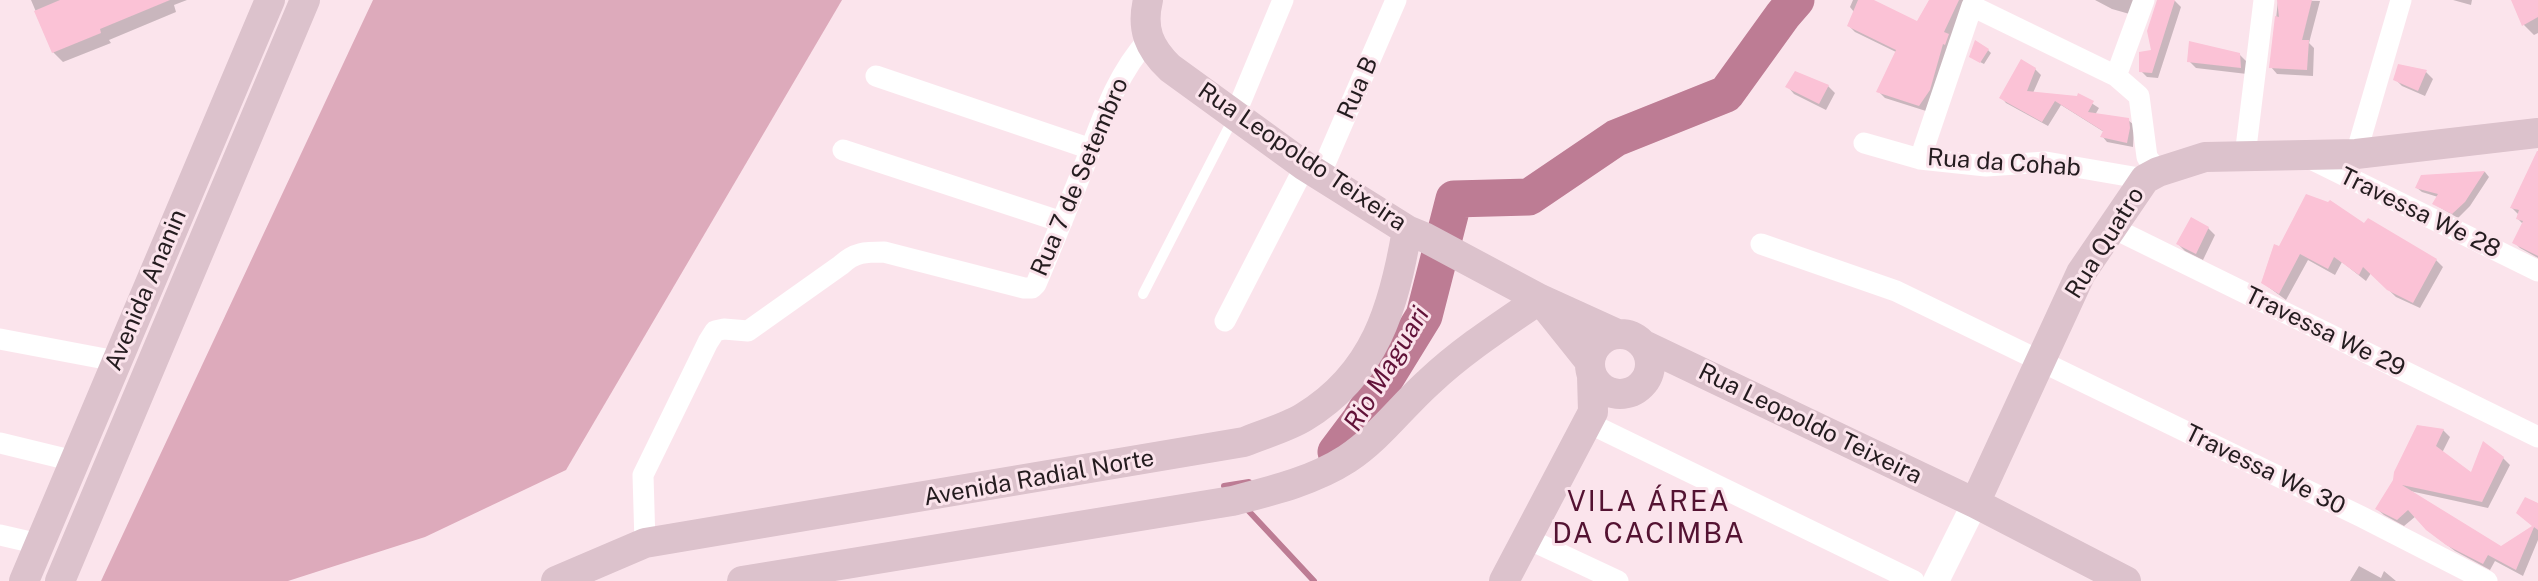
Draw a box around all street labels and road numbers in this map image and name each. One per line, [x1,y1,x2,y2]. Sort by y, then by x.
street label: Rua B [1332,52,1384,124]
street label: Rua 7 de Setembro [1025,74,1135,280]
street label: Rua Leopoldo Teixeira [1192,77,1412,237]
street label: Rua da Cohab [1926,143,2082,183]
street label: Travessa We 28 [2335,162,2505,264]
street label: Rua Quatro [2059,182,2151,304]
street label: Avenida Ananin [99,205,193,375]
street label: Travessa We 29 [2240,281,2410,383]
street label: Rua Leopoldo Teixeira [1694,357,1926,491]
street label: Travessa We 30 [2180,419,2350,521]
street label: Avenida Radial Norte [922,444,1156,512]

